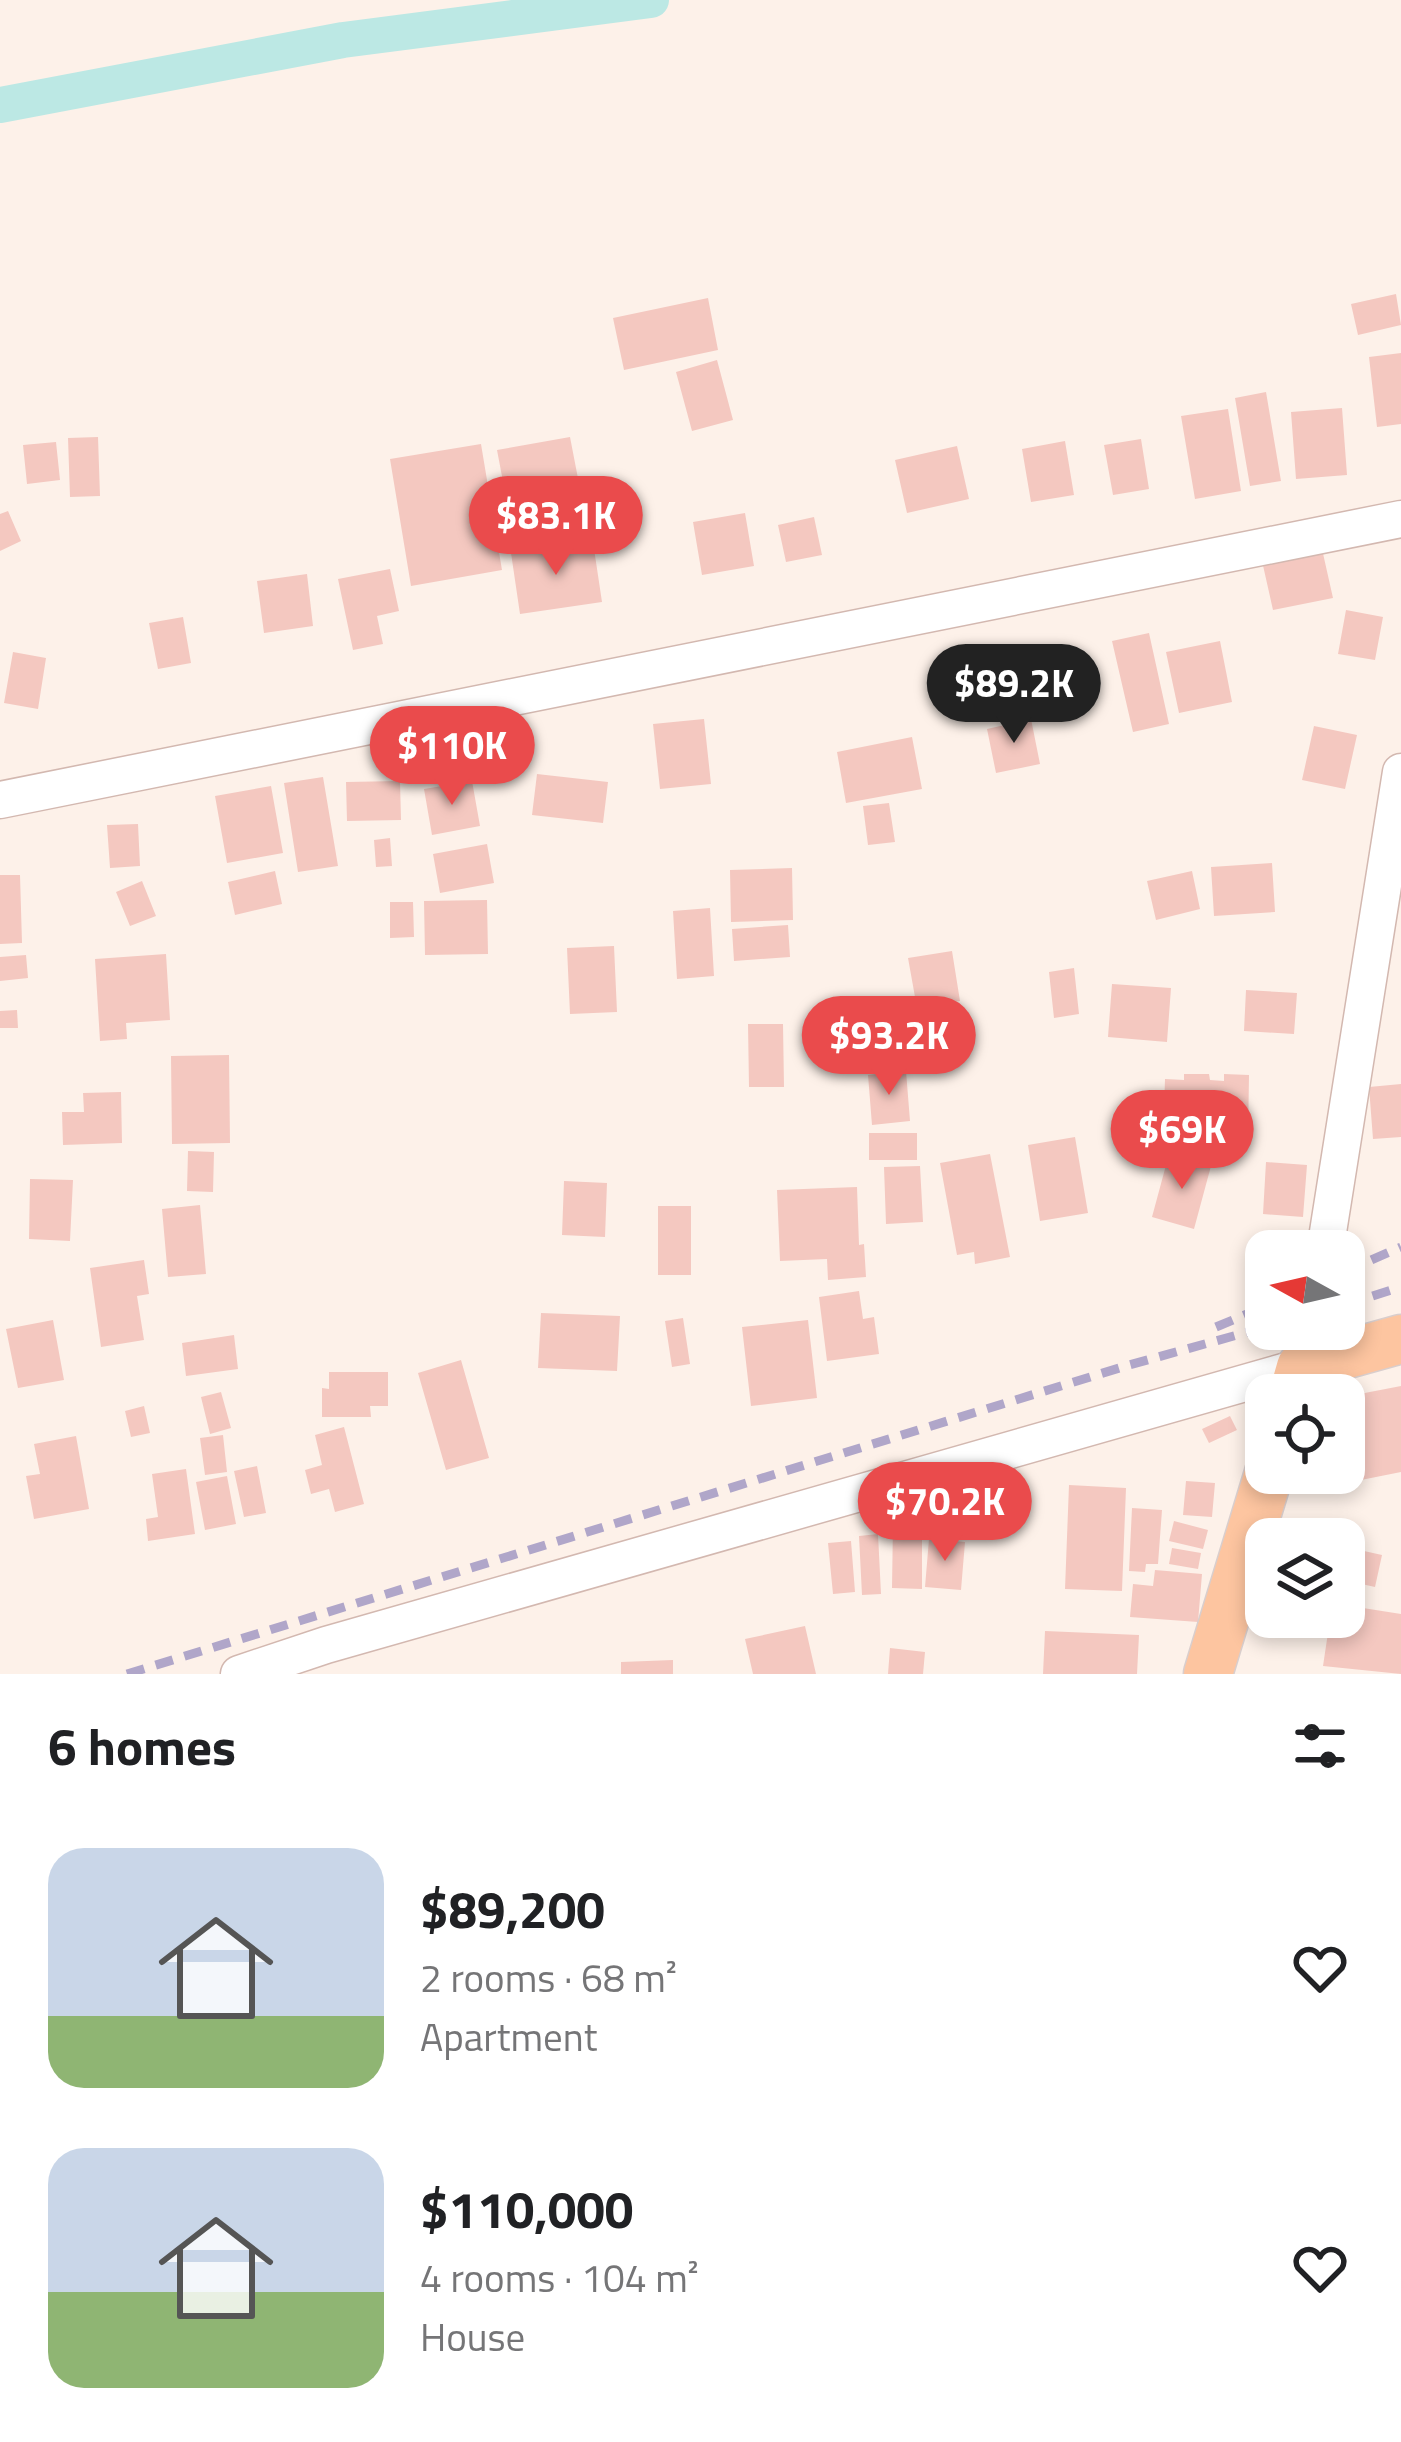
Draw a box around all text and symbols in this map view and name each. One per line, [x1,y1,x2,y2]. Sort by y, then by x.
pin: $83.1K [458,476,654,578]
text: $83.1K [496,485,616,544]
pin: $89.2K [916,644,1112,746]
text: $89.2K [954,653,1074,712]
pin: $110K [368,706,536,808]
text: $110K [397,715,507,774]
pin: $93.2K [791,996,987,1098]
text: $93.2K [829,1005,949,1064]
pin: $69K [1111,1090,1253,1192]
text: $69K [1138,1099,1226,1158]
north arrow [1245,1230,1365,1350]
map controls [1245,1230,1365,1638]
button: locate [1245,1374,1365,1494]
pin: $70.2K [847,1462,1043,1564]
text: $70.2K [885,1471,1005,1530]
button: layers [1245,1518,1365,1638]
text: 6 homes [48,1707,236,1785]
icon: filters [1287,1713,1353,1779]
text: $89,200 [420,1870,605,1948]
icon: home [144,1896,288,2040]
icon: heart [1287,1935,1353,2001]
text: 2 rooms · 68 m² [420,1948,677,2007]
text: Apartment [420,2007,597,2066]
text: $110,000 [420,2170,633,2248]
icon: home [144,2196,288,2340]
icon: heart [1287,2235,1353,2301]
text: 4 rooms · 104 m² [420,2248,699,2307]
text: House [420,2307,525,2366]

